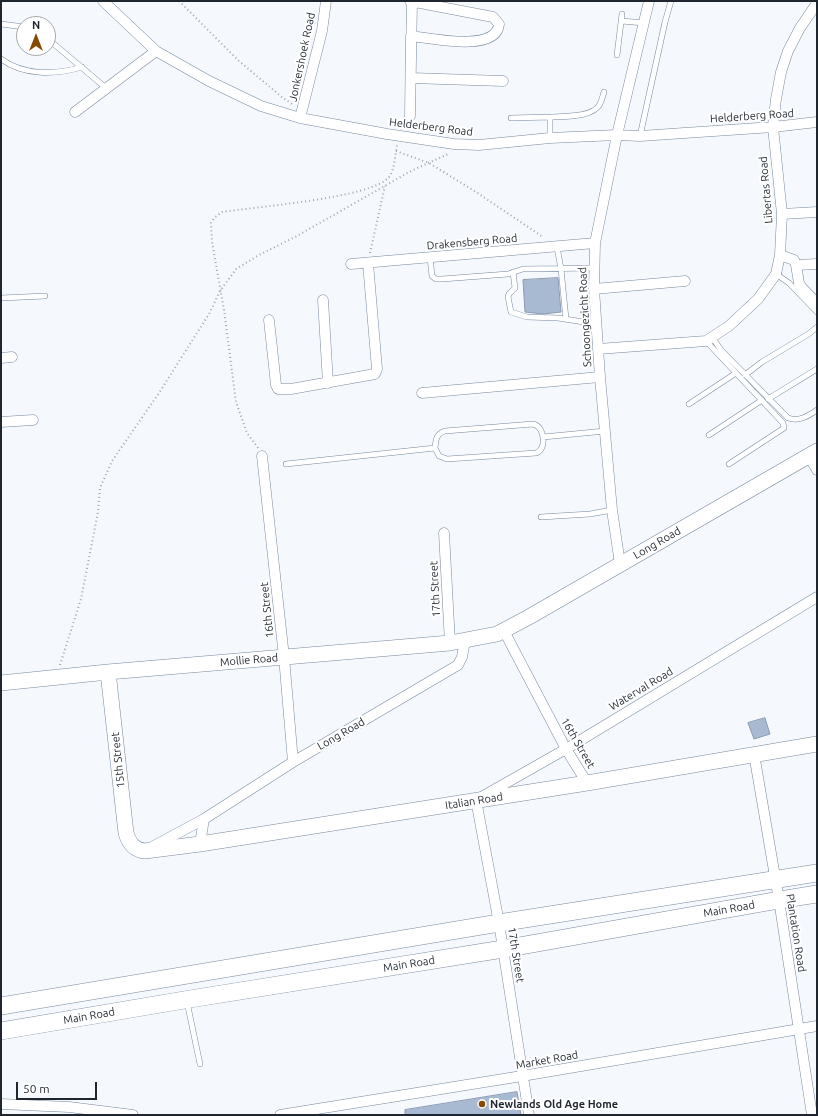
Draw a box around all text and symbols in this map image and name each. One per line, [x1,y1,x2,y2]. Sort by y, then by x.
street label: Jonkershoek Road [286,11,318,103]
north arrow [16,16,56,56]
text: N [32,19,40,31]
street label: Helderberg Road [710,106,794,126]
street label: Helderberg Road [388,115,474,139]
street label: Libertas Road [756,156,776,224]
street label: Drakensberg Road [426,231,518,253]
street label: Schoongezicht Road [576,267,594,367]
street label: Long Road [631,524,683,562]
street label: 17th Street [427,561,443,617]
street label: 16th Street [257,581,277,639]
street label: Mollie Road [219,651,279,669]
street label: Waterval Road [607,665,675,713]
street label: Long Road [315,715,367,753]
street label: 16th Street [558,715,598,771]
street label: 15th Street [108,731,128,789]
street label: Italian Road [444,790,504,812]
street label: Plantation Road [783,893,809,973]
street label: Main Road [702,898,756,920]
street label: 17th Street [505,926,527,984]
street label: Main Road [382,953,436,975]
street label: Main Road [62,1005,116,1027]
street label: Market Road [515,1048,579,1072]
scale bar [18,1074,99,1100]
text: 50 m [23,1082,50,1095]
place label: Newlands Old Age Home [490,1097,618,1111]
marker: Newlands Old Age Home [477,1099,487,1109]

